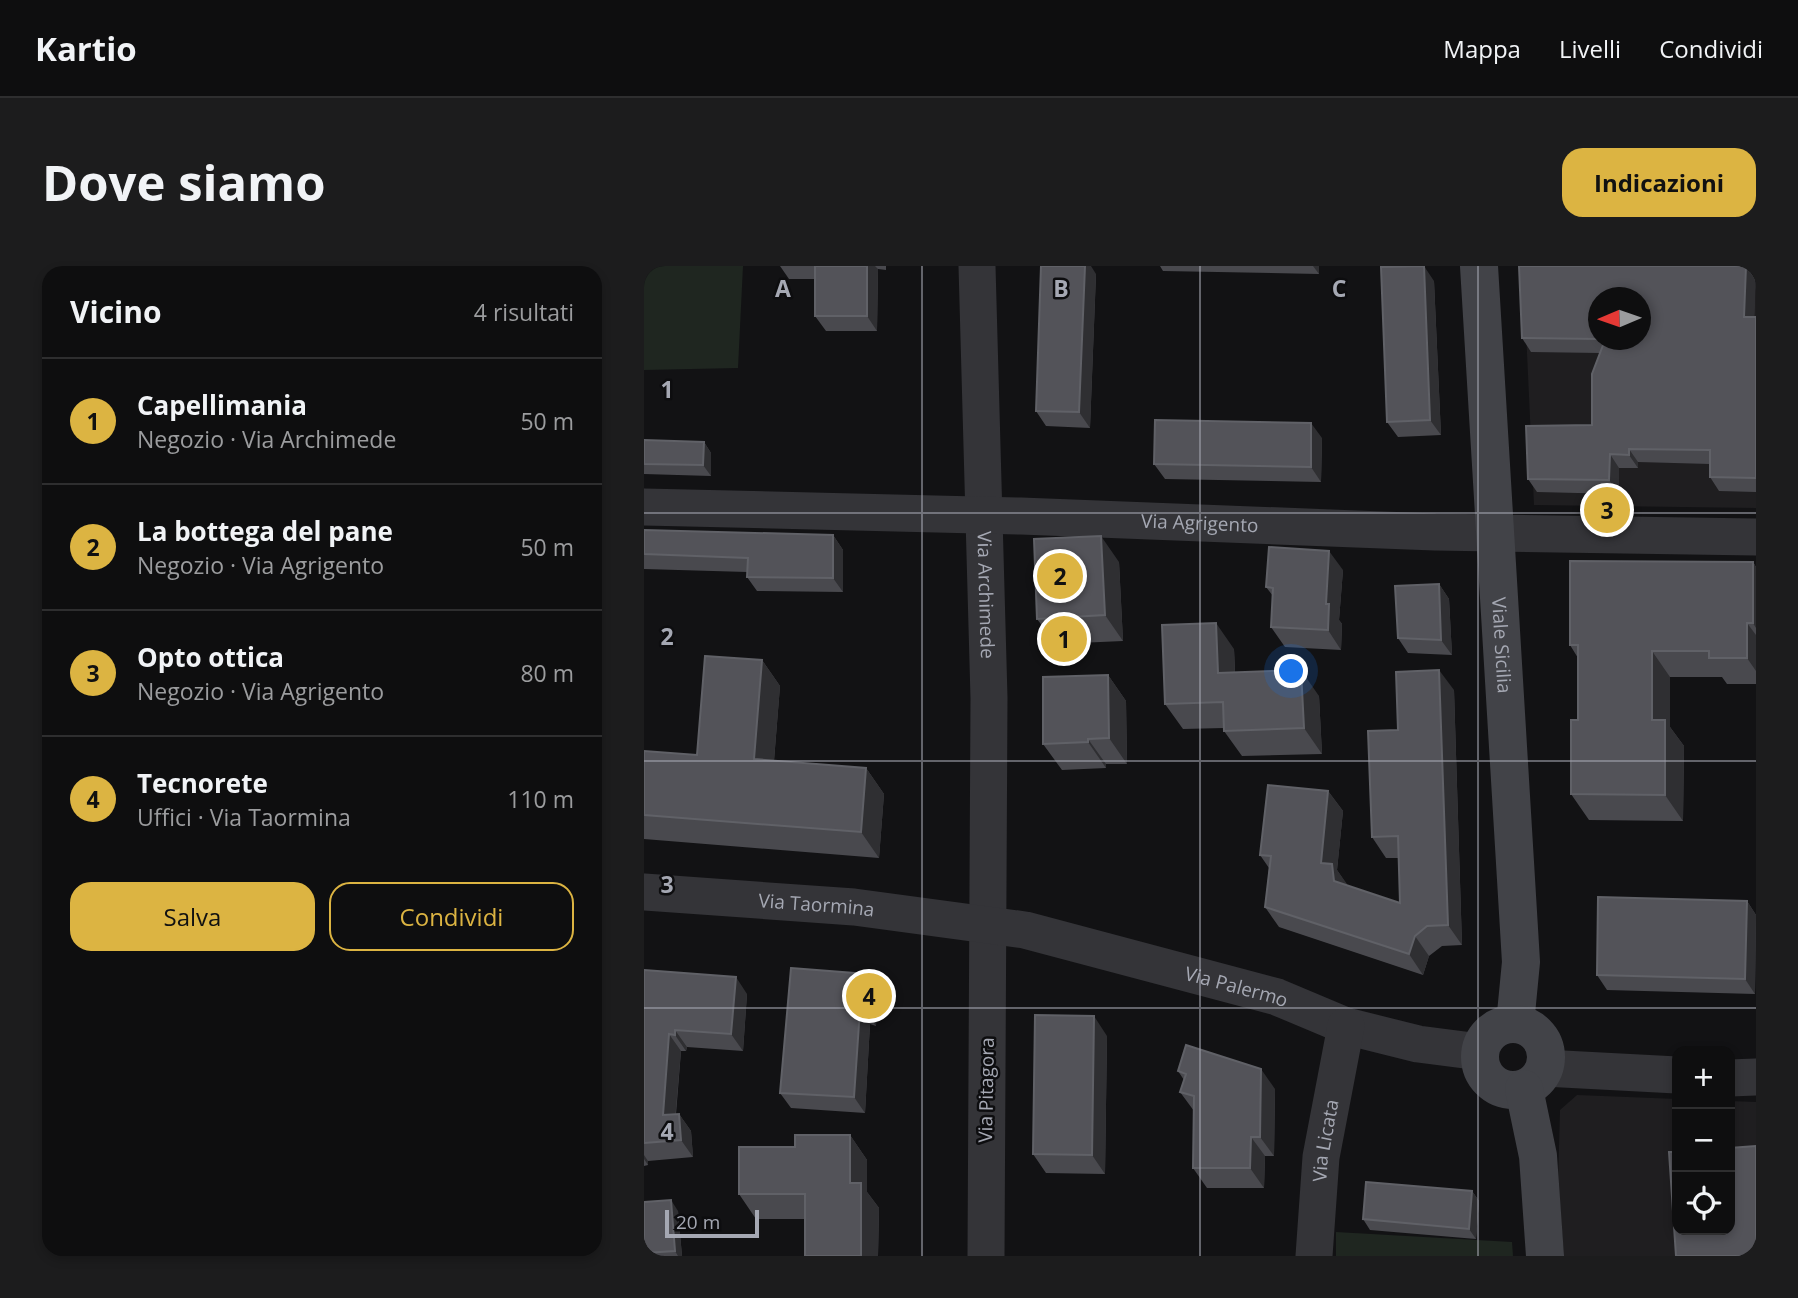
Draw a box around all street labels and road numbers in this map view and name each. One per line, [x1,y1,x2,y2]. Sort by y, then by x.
street label: Via Agrigento [1141,508,1259,538]
street label: Via Archimede [971,531,1001,659]
street label: Viale Sicilia [1486,596,1518,694]
street label: Via Taormina [758,887,876,923]
street label: Via Palermo [1182,960,1292,1013]
street label: Via Pitagora [972,1037,1000,1143]
street label: Via Licata [1306,1097,1345,1183]

